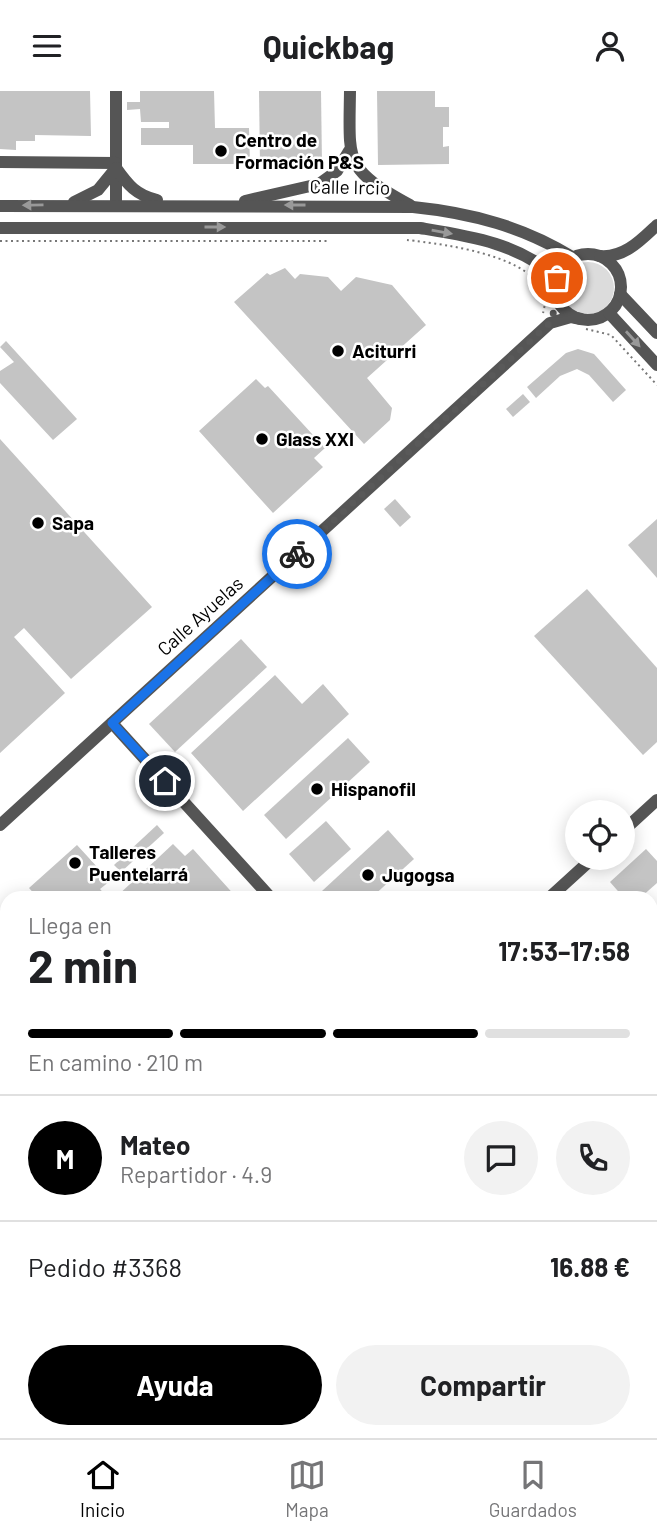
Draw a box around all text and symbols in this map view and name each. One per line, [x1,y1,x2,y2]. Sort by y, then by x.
icon: menu [28,27,66,65]
text: Quickbag [263,27,394,65]
icon: person [591,27,629,65]
place label: Centro de Formación P&S [235,128,364,173]
marker: Centro de Formación P&S [213,143,229,159]
street label: Calle Ircio [310,174,391,199]
one-way arrow [284,199,306,211]
one-way arrow [22,200,44,211]
one-way arrow [204,221,226,233]
one-way arrow [432,226,454,237]
pin [527,248,587,308]
icon: bag [538,259,576,297]
one-way arrow [625,330,641,348]
place label: Aciturri [352,339,416,362]
marker: Aciturri [330,343,346,359]
place label: Glass XXI [276,427,354,450]
marker: Glass XXI [254,431,270,447]
place label: Sapa [52,511,94,534]
marker: Sapa [30,515,46,531]
courier [262,519,332,589]
icon: bike [278,535,316,573]
street label: Calle Ayuelas [152,571,247,660]
pin [135,751,195,811]
icon: home [146,762,184,800]
place label: Hispanofil [331,777,416,800]
marker: Hispanofil [309,781,325,797]
map controls [565,800,635,870]
button: locate [565,800,635,870]
place label: Talleres Puentelarrá [89,840,188,885]
marker: Talleres Puentelarrá [67,855,83,871]
place label: Jugogsa [382,863,455,886]
marker: Jugogsa [360,867,376,883]
text: Llega en [28,911,112,939]
text: 17:53–17:58 [498,935,630,966]
text: 2 min [28,937,138,992]
text: En camino · 210 m [28,1048,203,1076]
button: chat [464,1121,538,1195]
button: phone [556,1121,630,1195]
text: Mateo [120,1129,190,1160]
text: M [56,1143,74,1174]
text: Repartidor · 4.9 [120,1160,272,1188]
text: Pedido #3368 [28,1251,182,1282]
text: 16.88 € [550,1251,630,1282]
button: Ayuda [28,1345,322,1425]
button: Compartir [336,1345,630,1425]
tab: Inicio [80,1456,125,1521]
tab: Mapa [285,1456,329,1521]
tab: Guardados [489,1456,577,1521]

